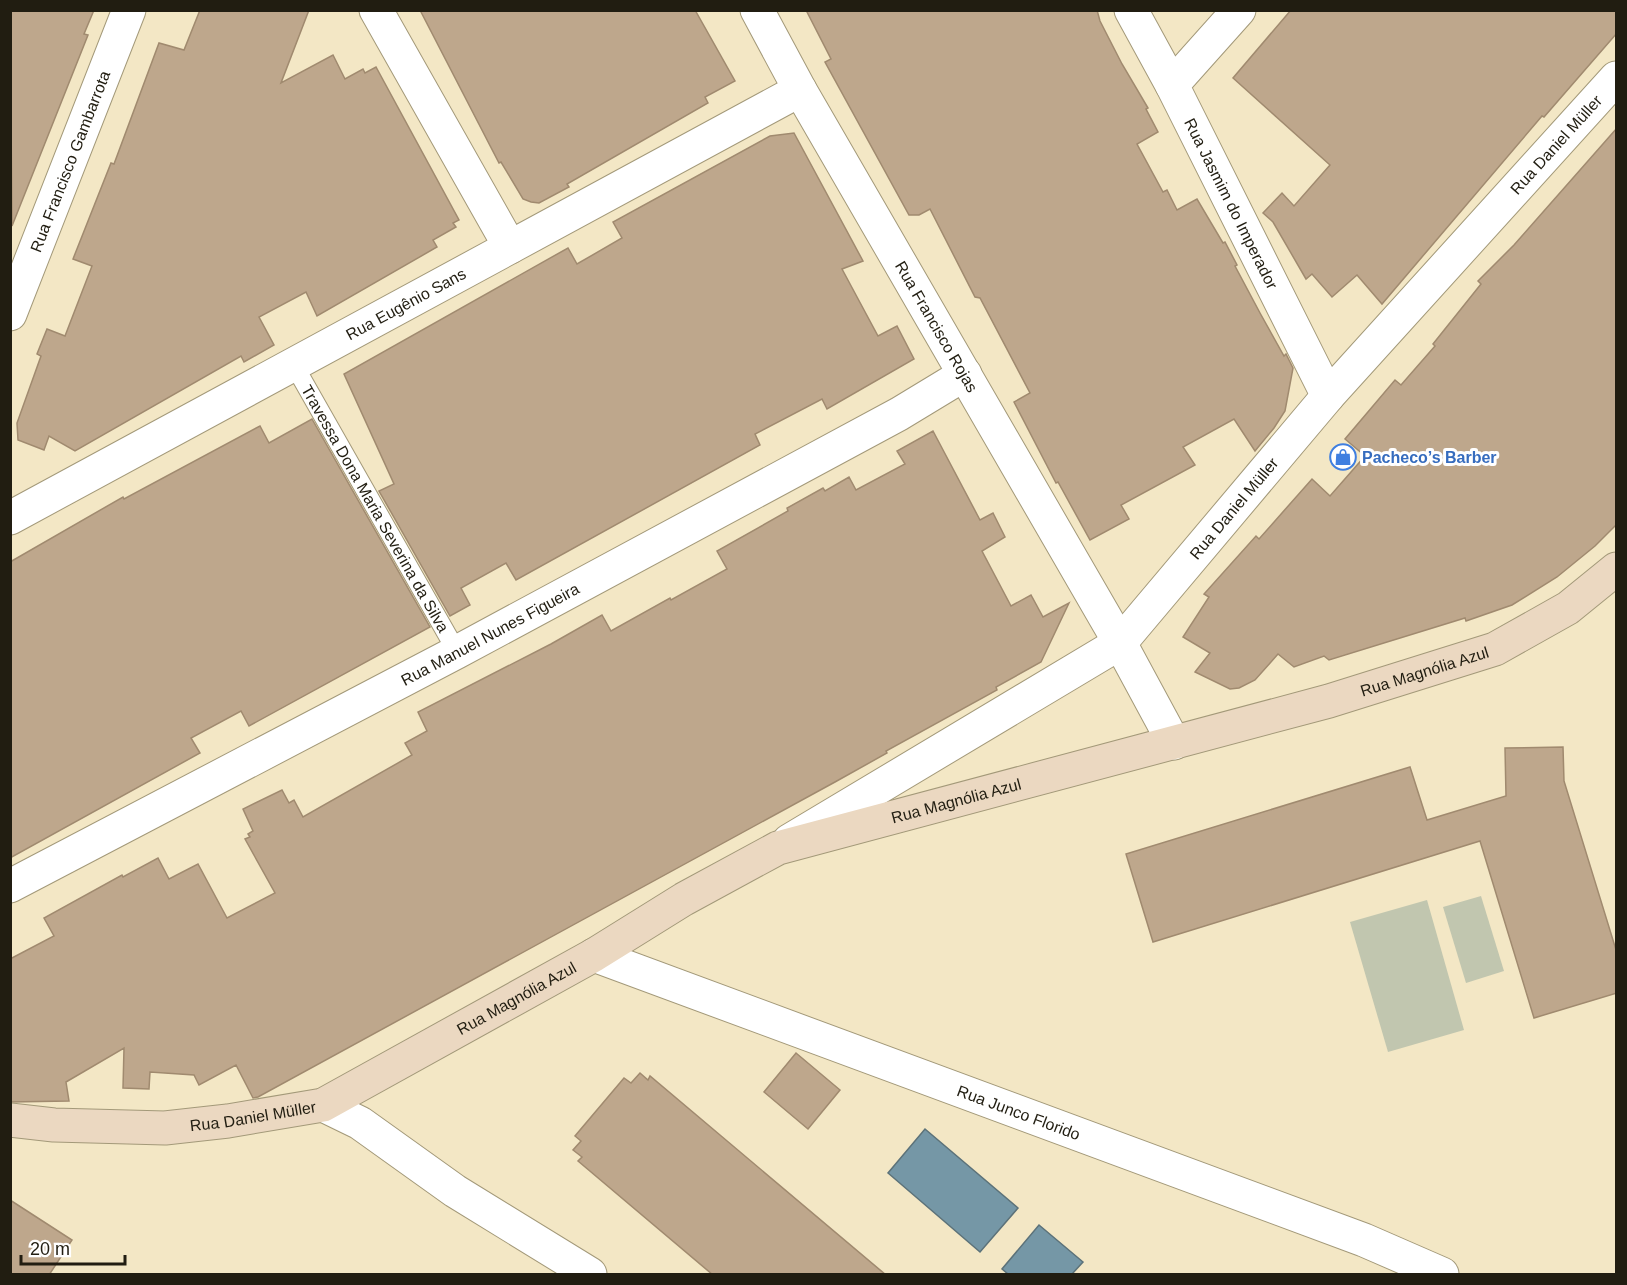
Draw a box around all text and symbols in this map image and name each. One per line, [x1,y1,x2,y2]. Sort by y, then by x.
street label: Rua Francisco Gambarrota [27,68,113,254]
street label: Rua Daniel Müller [1507,91,1606,198]
street label: Rua Jasmim do Imperador [1181,116,1281,292]
street label: Rua Francisco Rojas [892,258,981,395]
street label: Rua Eugênio Sans [343,265,469,343]
street label: Travessa Dona Maria Severina da Silva [298,382,452,635]
shop icon: Pacheco’s Barber [1328,442,1358,472]
place label: Pacheco’s Barber [1362,449,1497,466]
street label: Rua Daniel Müller [1186,454,1282,563]
street label: Rua Manuel Nunes Figueira [398,580,582,689]
street label: Rua Magnólia Azul [1358,644,1491,700]
street label: Rua Magnólia Azul [889,776,1023,826]
street label: Rua Magnólia Azul [454,959,579,1038]
street label: Rua Junco Florido [955,1082,1083,1143]
street label: Rua Daniel Müller [189,1098,318,1134]
scale bar [21,1228,124,1266]
text: 20 m [30,1239,70,1259]

